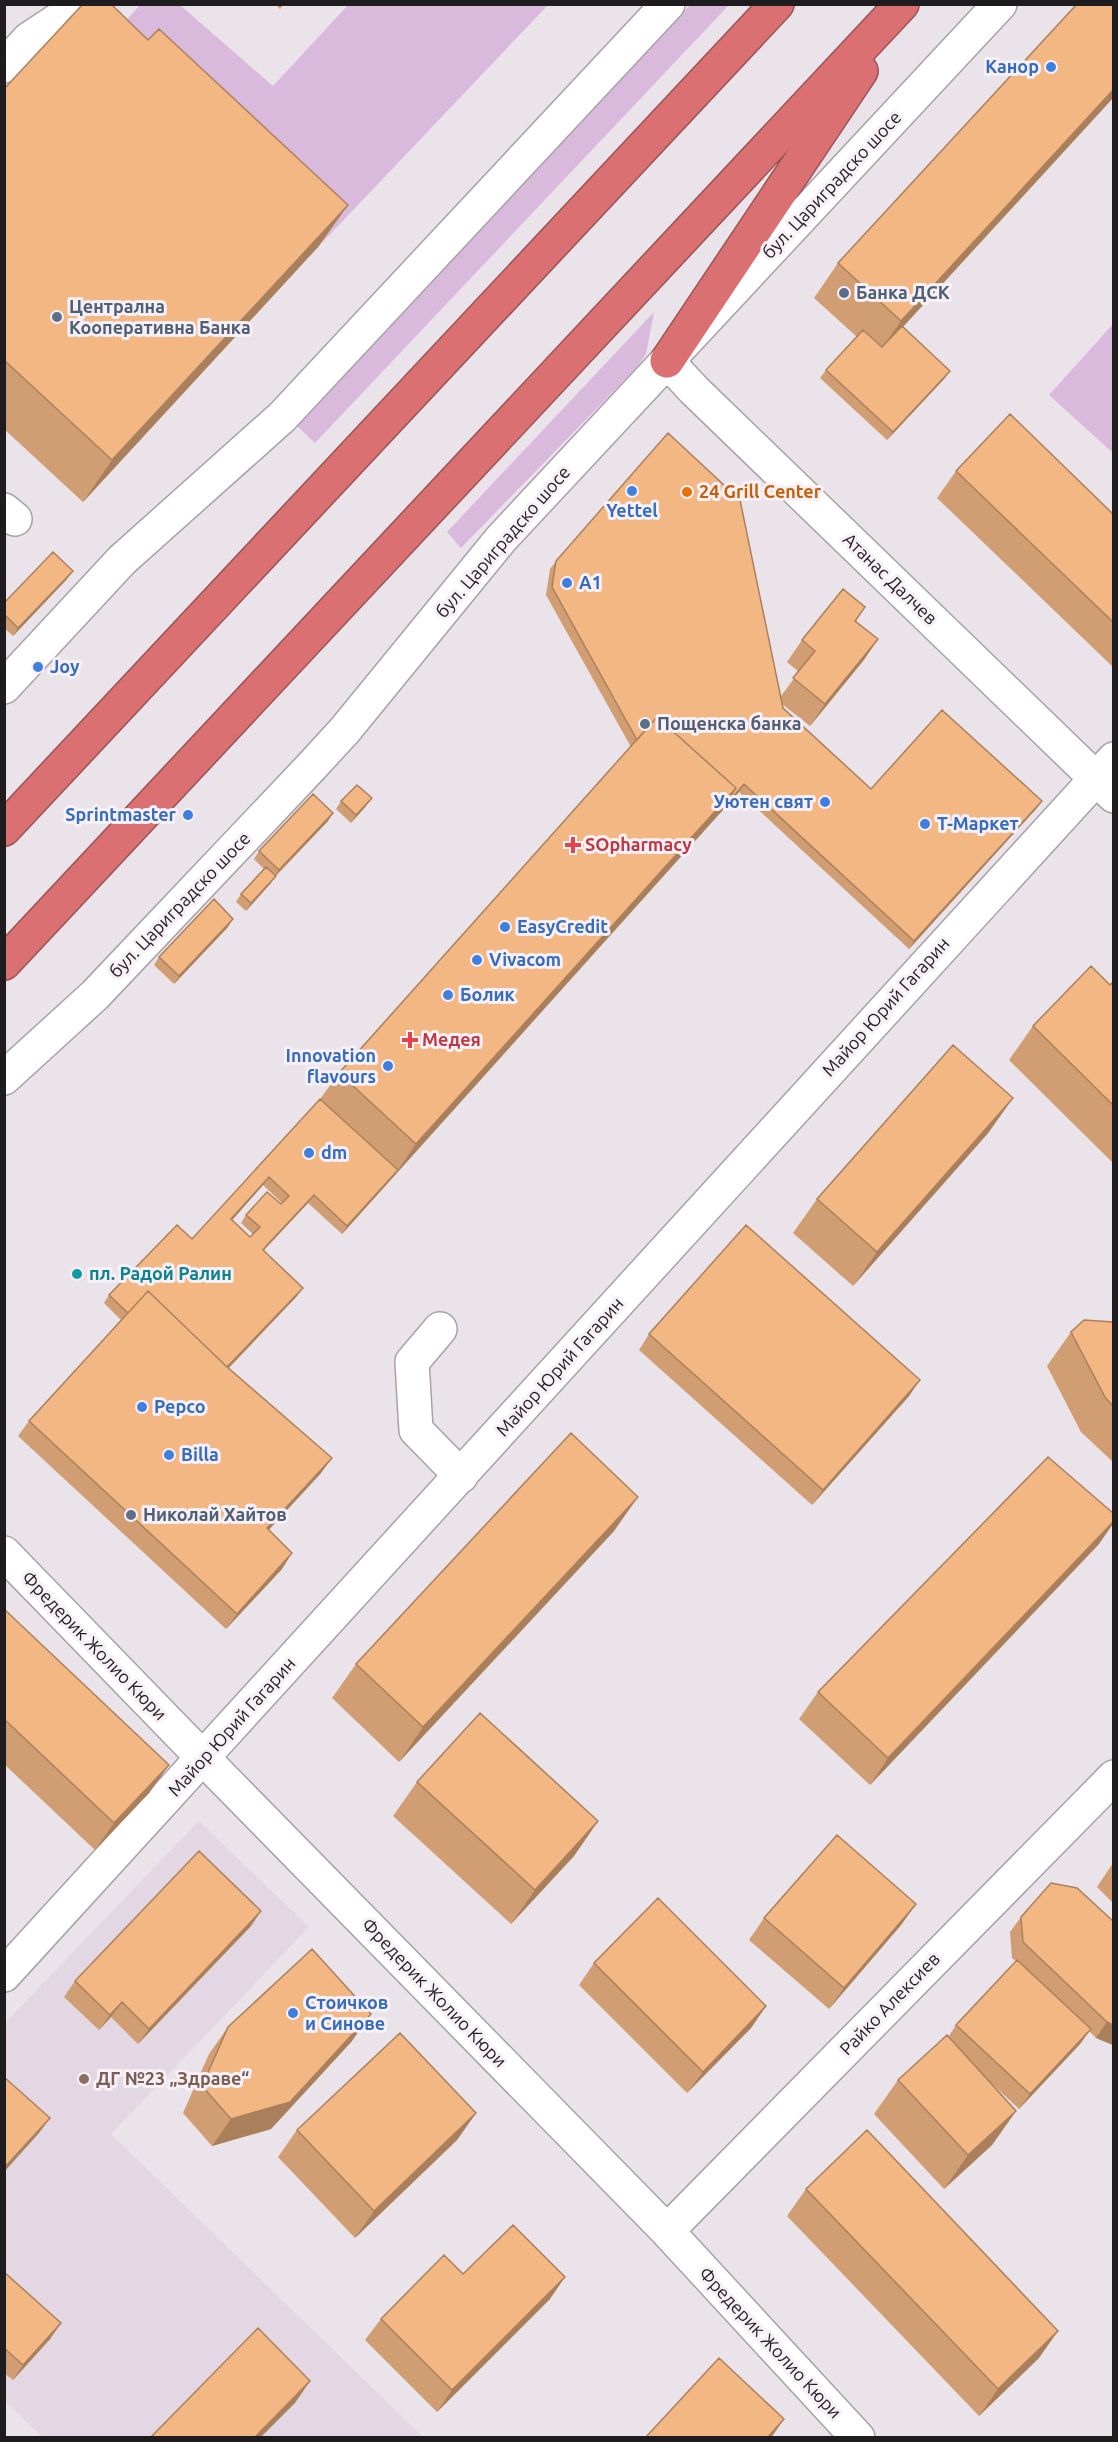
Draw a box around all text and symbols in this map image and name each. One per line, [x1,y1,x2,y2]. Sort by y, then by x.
place label: Канор [985,56,1039,76]
marker: Канор [1044,60,1058,74]
street label: бул. Цариградско шосе [758,107,905,262]
place label: Банка ДСК [856,282,950,302]
marker: Банка ДСК [837,286,851,300]
place label: Централна Кооперативна Банка [69,296,251,337]
marker: Централна Кооперативна Банка [50,310,64,324]
street label: бул. Цариградско шосе [431,462,573,621]
place label: 24 Grill Center [699,481,822,501]
marker: Yettel [625,484,639,498]
marker: 24 Grill Center [680,485,694,499]
place label: Yettel [606,500,658,520]
street label: Атанас Далчев [840,529,942,628]
place label: A1 [579,572,602,592]
marker: A1 [560,576,574,590]
place label: Joy [50,656,80,676]
marker: Joy [31,660,45,674]
place label: Пощенска банка [657,713,802,733]
marker: Пощенска банка [638,717,652,731]
place label: Уютен свят [713,791,813,811]
marker: Уютен свят [818,795,832,809]
place label: Sprintmaster [65,804,177,824]
marker: Sprintmaster [181,808,195,822]
place label: Т-Маркет [937,813,1019,833]
marker: Т-Маркет [918,817,932,831]
street label: бул. Цариградско шосе [105,828,254,981]
place label: SOpharmacy [585,834,692,854]
marker: SOpharmacy [566,838,580,852]
place label: EasyCredit [517,916,608,936]
marker: EasyCredit [498,920,512,934]
street label: Майор Юрий Гагарин [818,933,953,1080]
place label: Vivacom [489,949,561,969]
marker: Vivacom [470,953,484,967]
place label: Болик [460,984,516,1004]
marker: Болик [441,988,455,1002]
place label: Медея [422,1029,481,1049]
marker: Медея [403,1033,417,1047]
place label: Innovation flavours [285,1045,376,1086]
marker: Innovation flavours [381,1059,395,1073]
place label: dm [321,1142,347,1162]
marker: dm [302,1146,316,1160]
place label: пл. Радой Ралин [89,1263,232,1283]
marker: пл. Радой Ралин [70,1267,84,1281]
street label: Майор Юрий Гагарин [492,1293,627,1440]
place label: Pepco [154,1396,206,1416]
marker: Pepco [135,1400,149,1414]
place label: Billa [181,1444,219,1464]
marker: Billa [162,1448,176,1462]
place label: Николай Хайтов [143,1504,287,1524]
marker: Николай Хайтов [124,1508,138,1522]
street label: Фредерик Жолио Кюри [18,1567,171,1724]
street label: Майор Юрий Гагарин [164,1653,299,1800]
street label: Фредерик Жолио Кюри [358,1914,511,2071]
street label: Райко Алексиев [835,1948,943,2059]
place label: Стоичков и Синове [305,1992,388,2033]
marker: Стоичков и Синове [286,2006,300,2020]
place label: ДГ №23 „Здраве“ [96,2068,249,2088]
marker: ДГ №23 „Здраве“ [77,2072,91,2086]
street label: Фредерик Жолио Кюри [696,2263,846,2422]

